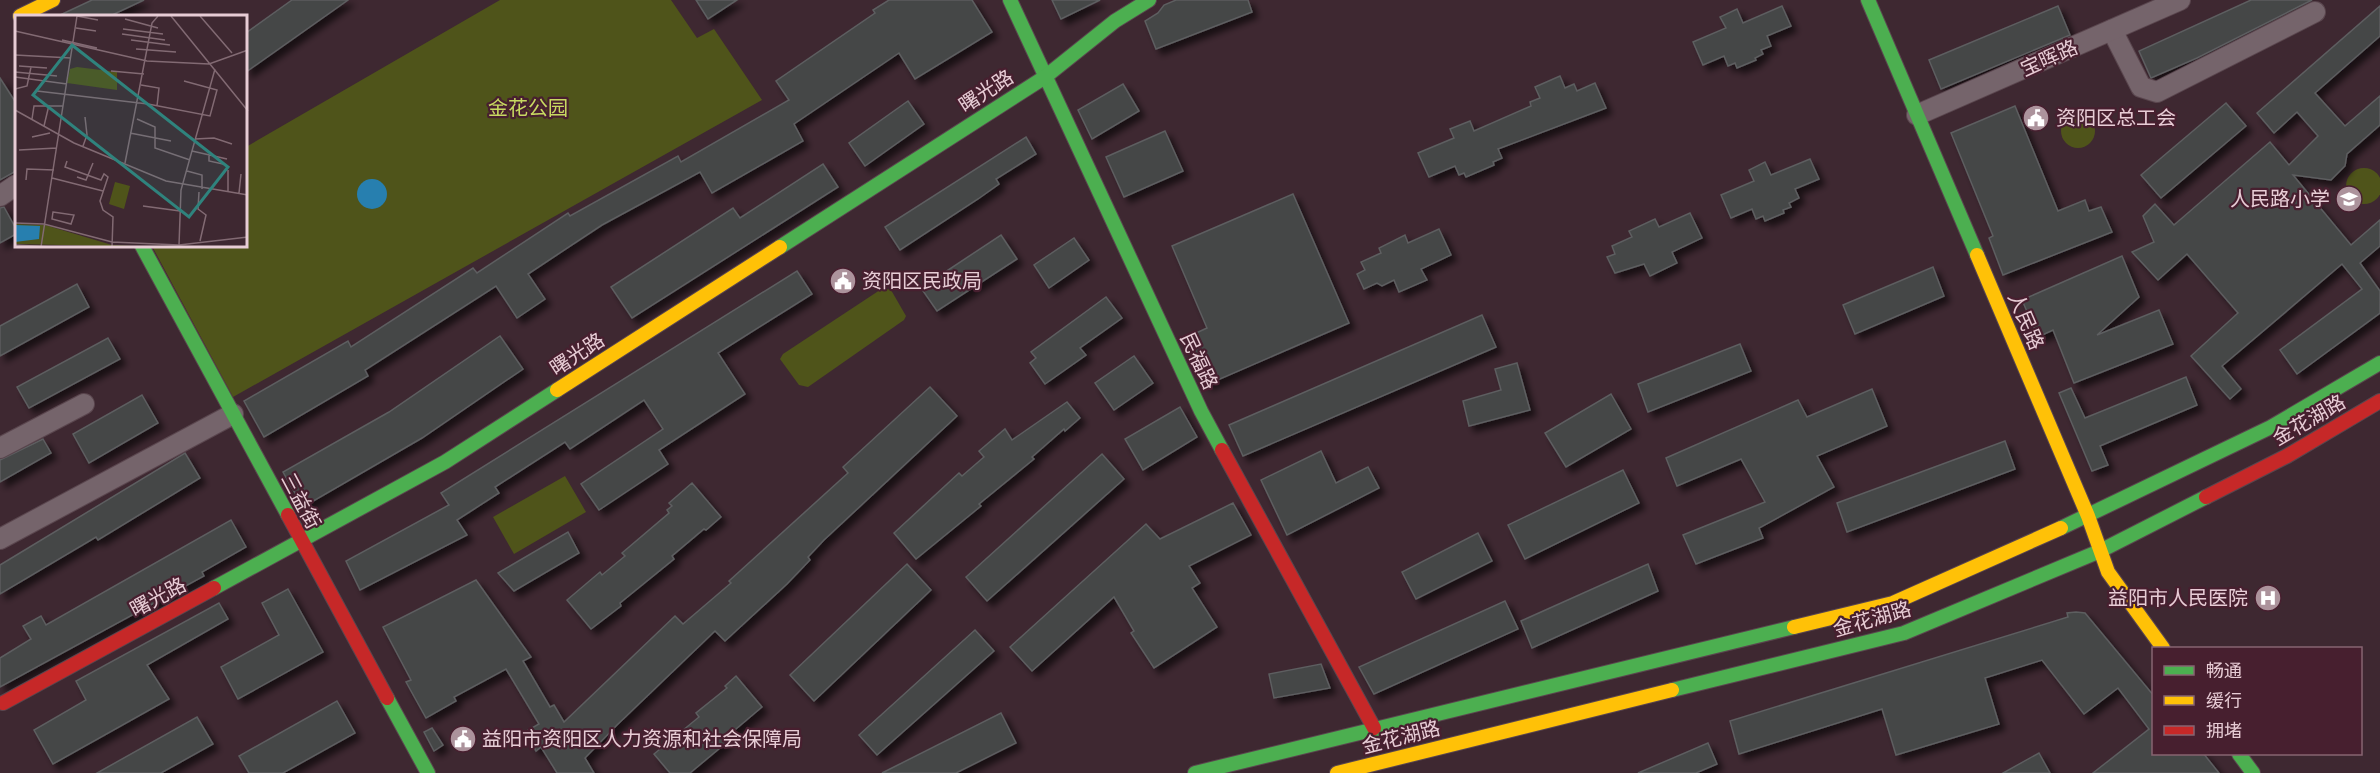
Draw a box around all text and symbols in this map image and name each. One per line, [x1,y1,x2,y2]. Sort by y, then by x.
inset map [15,15,248,248]
street label: 宝晖路 [2017,35,2081,81]
street label: 曙光路 [954,65,1018,117]
park label: 金花公园 [488,96,568,120]
public building icon: 资阳区总工会 [2021,103,2051,133]
place label: 资阳区总工会 [2056,106,2176,130]
school or university icon: 人民路小学 [2334,184,2364,214]
place label: 人民路小学 [2230,187,2330,211]
public building icon: 资阳区民政局 [828,266,858,296]
place label: 资阳区民政局 [862,269,982,293]
street label: 人民路 [2003,289,2049,353]
street label: 曙光路 [545,328,609,380]
street label: 民福路 [1175,329,1223,393]
street label: 金花湖路 [2268,390,2350,450]
street label: 三益街 [276,469,326,533]
street label: 曙光路 [126,572,190,622]
hospital icon: 益阳市人民医院 [2253,583,2283,613]
place label: 益阳市人民医院 [2108,586,2248,610]
street label: 金花湖路 [1830,596,1914,642]
legend [2152,647,2362,755]
text: 畅通 [2206,660,2242,681]
text: 缓行 [2206,690,2242,711]
street label: 金花湖路 [1359,716,1443,758]
text: 拥堵 [2206,720,2242,741]
public building icon: 益阳市资阳区人力资源和社会保障局 [448,724,478,754]
place label: 益阳市资阳区人力资源和社会保障局 [482,727,802,751]

